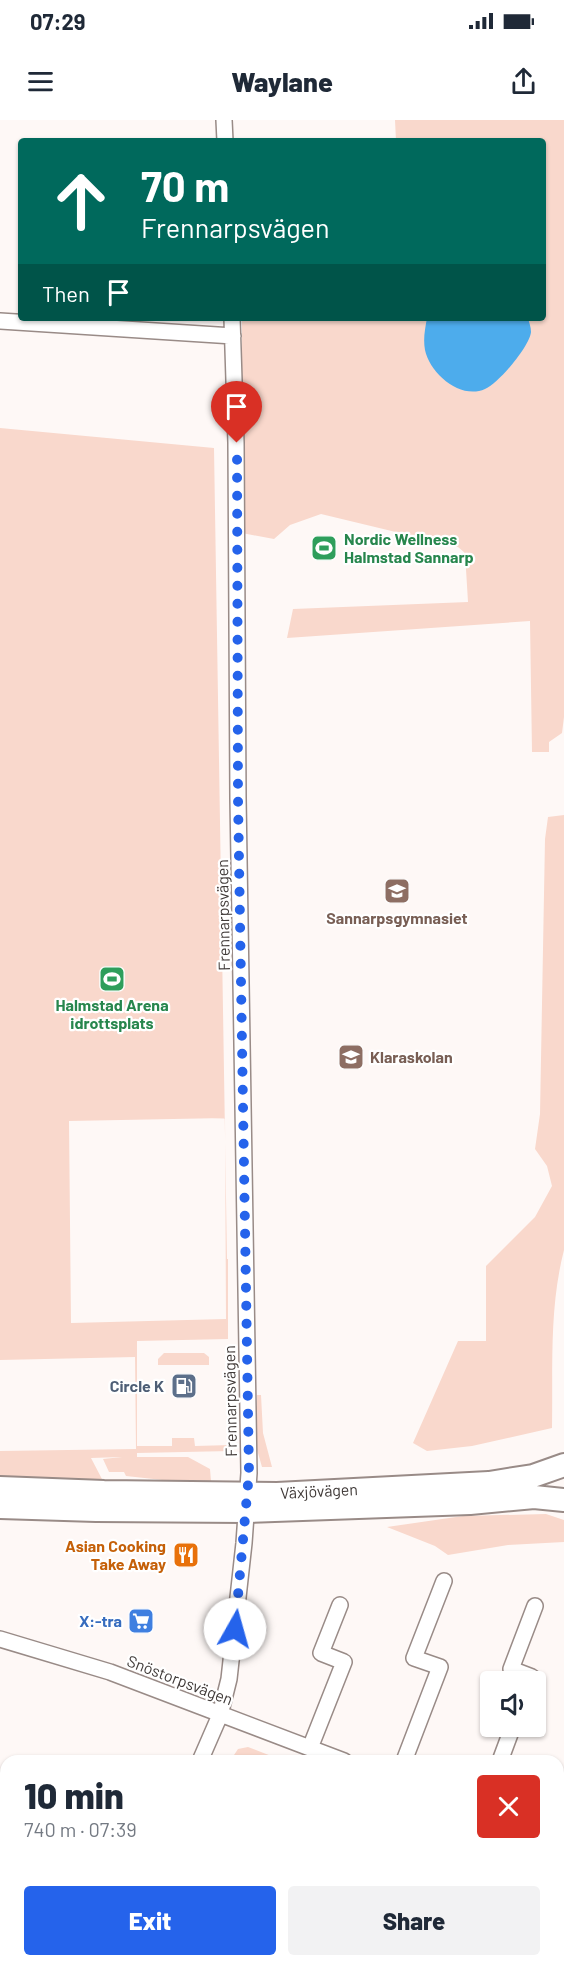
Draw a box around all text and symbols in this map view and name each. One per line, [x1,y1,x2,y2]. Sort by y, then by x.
text: 07:29 [30,8,85,34]
icon: menu [24,65,57,98]
text: Waylane [231,65,333,97]
icon: share [507,65,540,98]
text: 70 m [141,160,229,210]
icon: ahead [42,162,120,240]
text: Frennarpsvägen [141,211,330,243]
icon: arrive [102,276,135,309]
text: Then [42,280,90,306]
pin [211,381,262,443]
icon: arrive [220,390,253,423]
place label: Nordic Wellness Halmstad Sannarp [344,529,474,566]
sports icon: Nordic Wellness Halmstad Sannarp [309,533,339,563]
street label: Frennarpsvägen [212,859,233,971]
school or university icon: Sannarpsgymnasiet [382,876,412,906]
place label: Sannarpsgymnasiet [326,908,468,927]
sports icon: Halmstad Arena idrottsplats [97,964,127,994]
place label: Halmstad Arena idrottsplats [55,995,169,1032]
school or university icon: Klaraskolan [336,1042,366,1072]
place label: Klaraskolan [370,1047,453,1066]
street label: Frennarpsvägen [219,1345,240,1457]
fuel station icon: Circle K [169,1371,199,1401]
place label: Circle K [110,1376,164,1395]
street label: Växjövägen [280,1479,358,1502]
place label: Asian Cooking Take Away [65,1536,166,1573]
restaurant icon: Asian Cooking Take Away [171,1540,201,1570]
position arrow [203,1597,267,1661]
supermarket icon: X:-tra [126,1606,156,1636]
place label: X:-tra [79,1611,122,1630]
street label: Snöstorpsvägen [125,1651,236,1708]
map controls [480,1671,546,1737]
button: sound [480,1671,546,1737]
text: 10 min [24,1773,124,1816]
button: close [477,1775,540,1838]
text: 740 m · 07:39 [24,1817,137,1841]
button: Exit [24,1886,276,1955]
button: Share [288,1886,540,1955]

